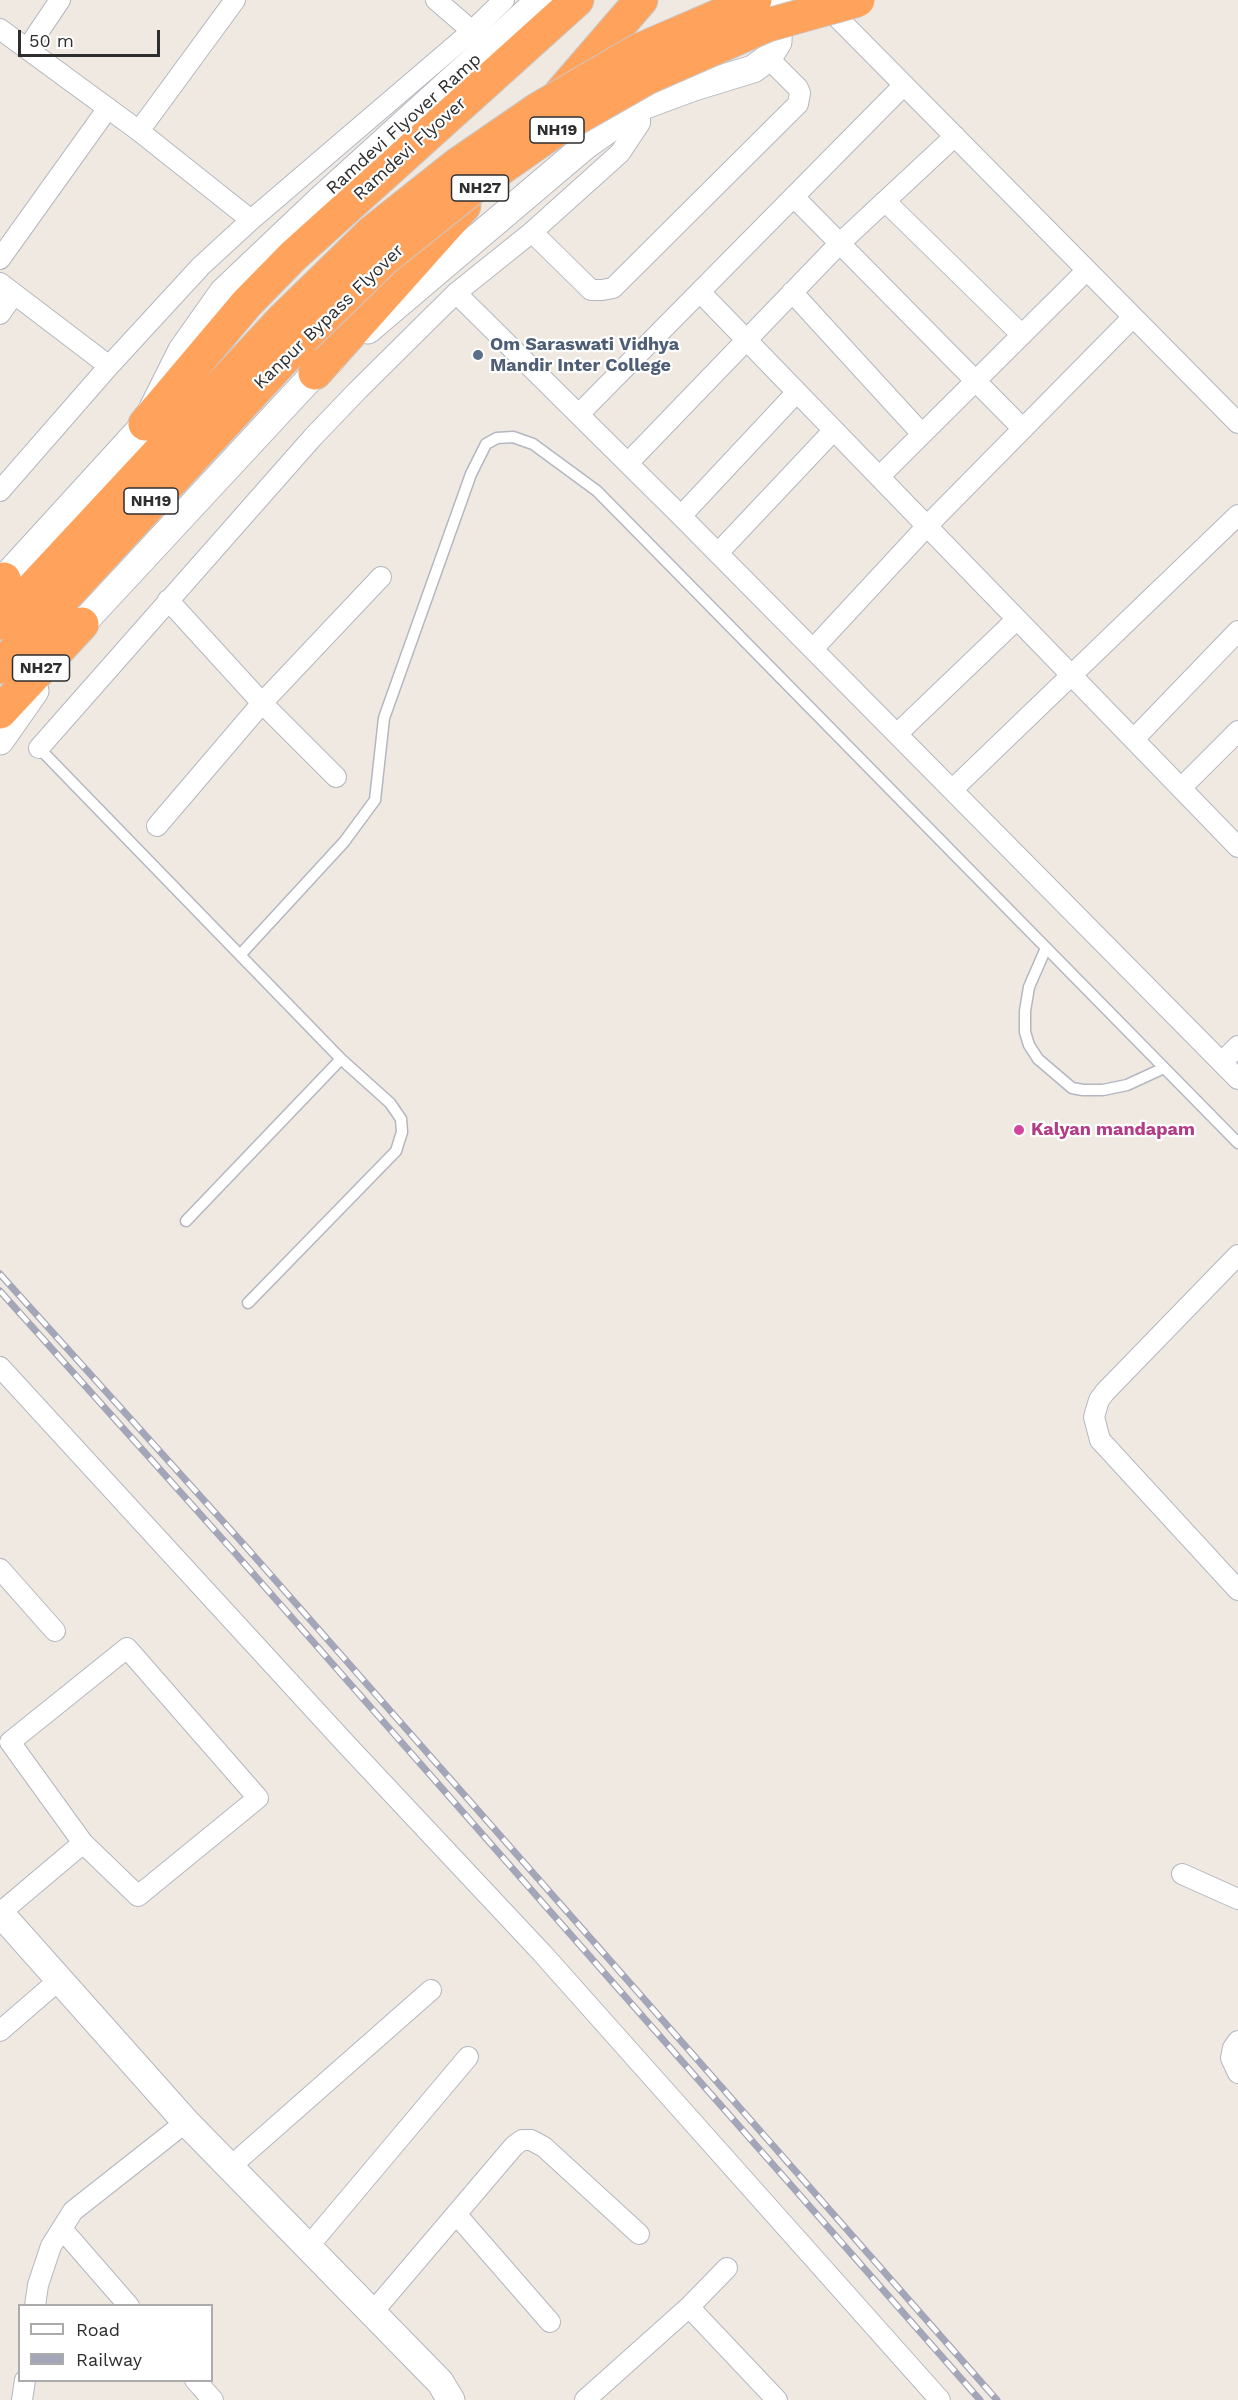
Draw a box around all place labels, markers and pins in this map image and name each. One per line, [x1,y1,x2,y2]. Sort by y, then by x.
place label: Om Saraswati Vidhya Mandir Inter College [490,334,679,376]
marker: Om Saraswati Vidhya Mandir Inter College [471,348,485,362]
place label: Kalyan mandapam [1031,1119,1195,1141]
marker: Kalyan mandapam [1012,1123,1026,1137]

